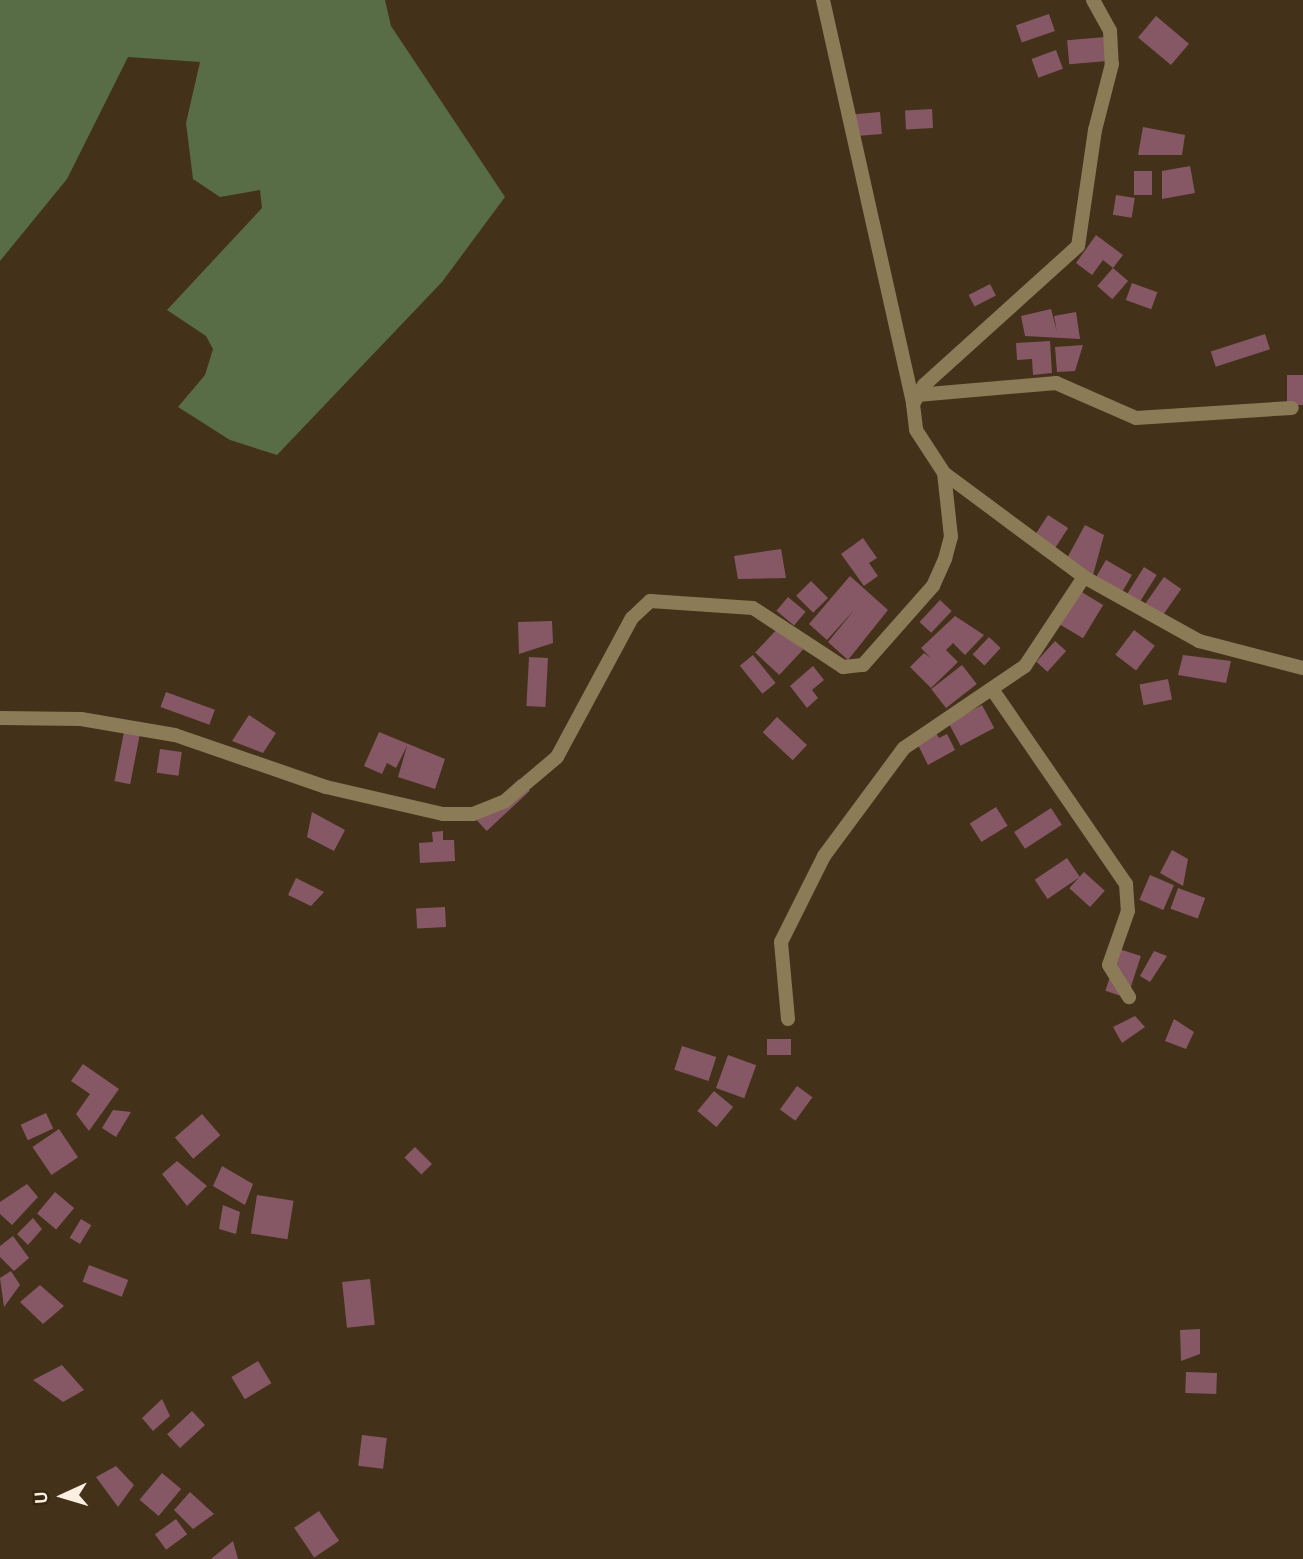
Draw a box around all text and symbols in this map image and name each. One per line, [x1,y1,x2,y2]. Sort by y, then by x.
north arrow [28,1461,98,1531]
text: U [32,1491,51,1504]

